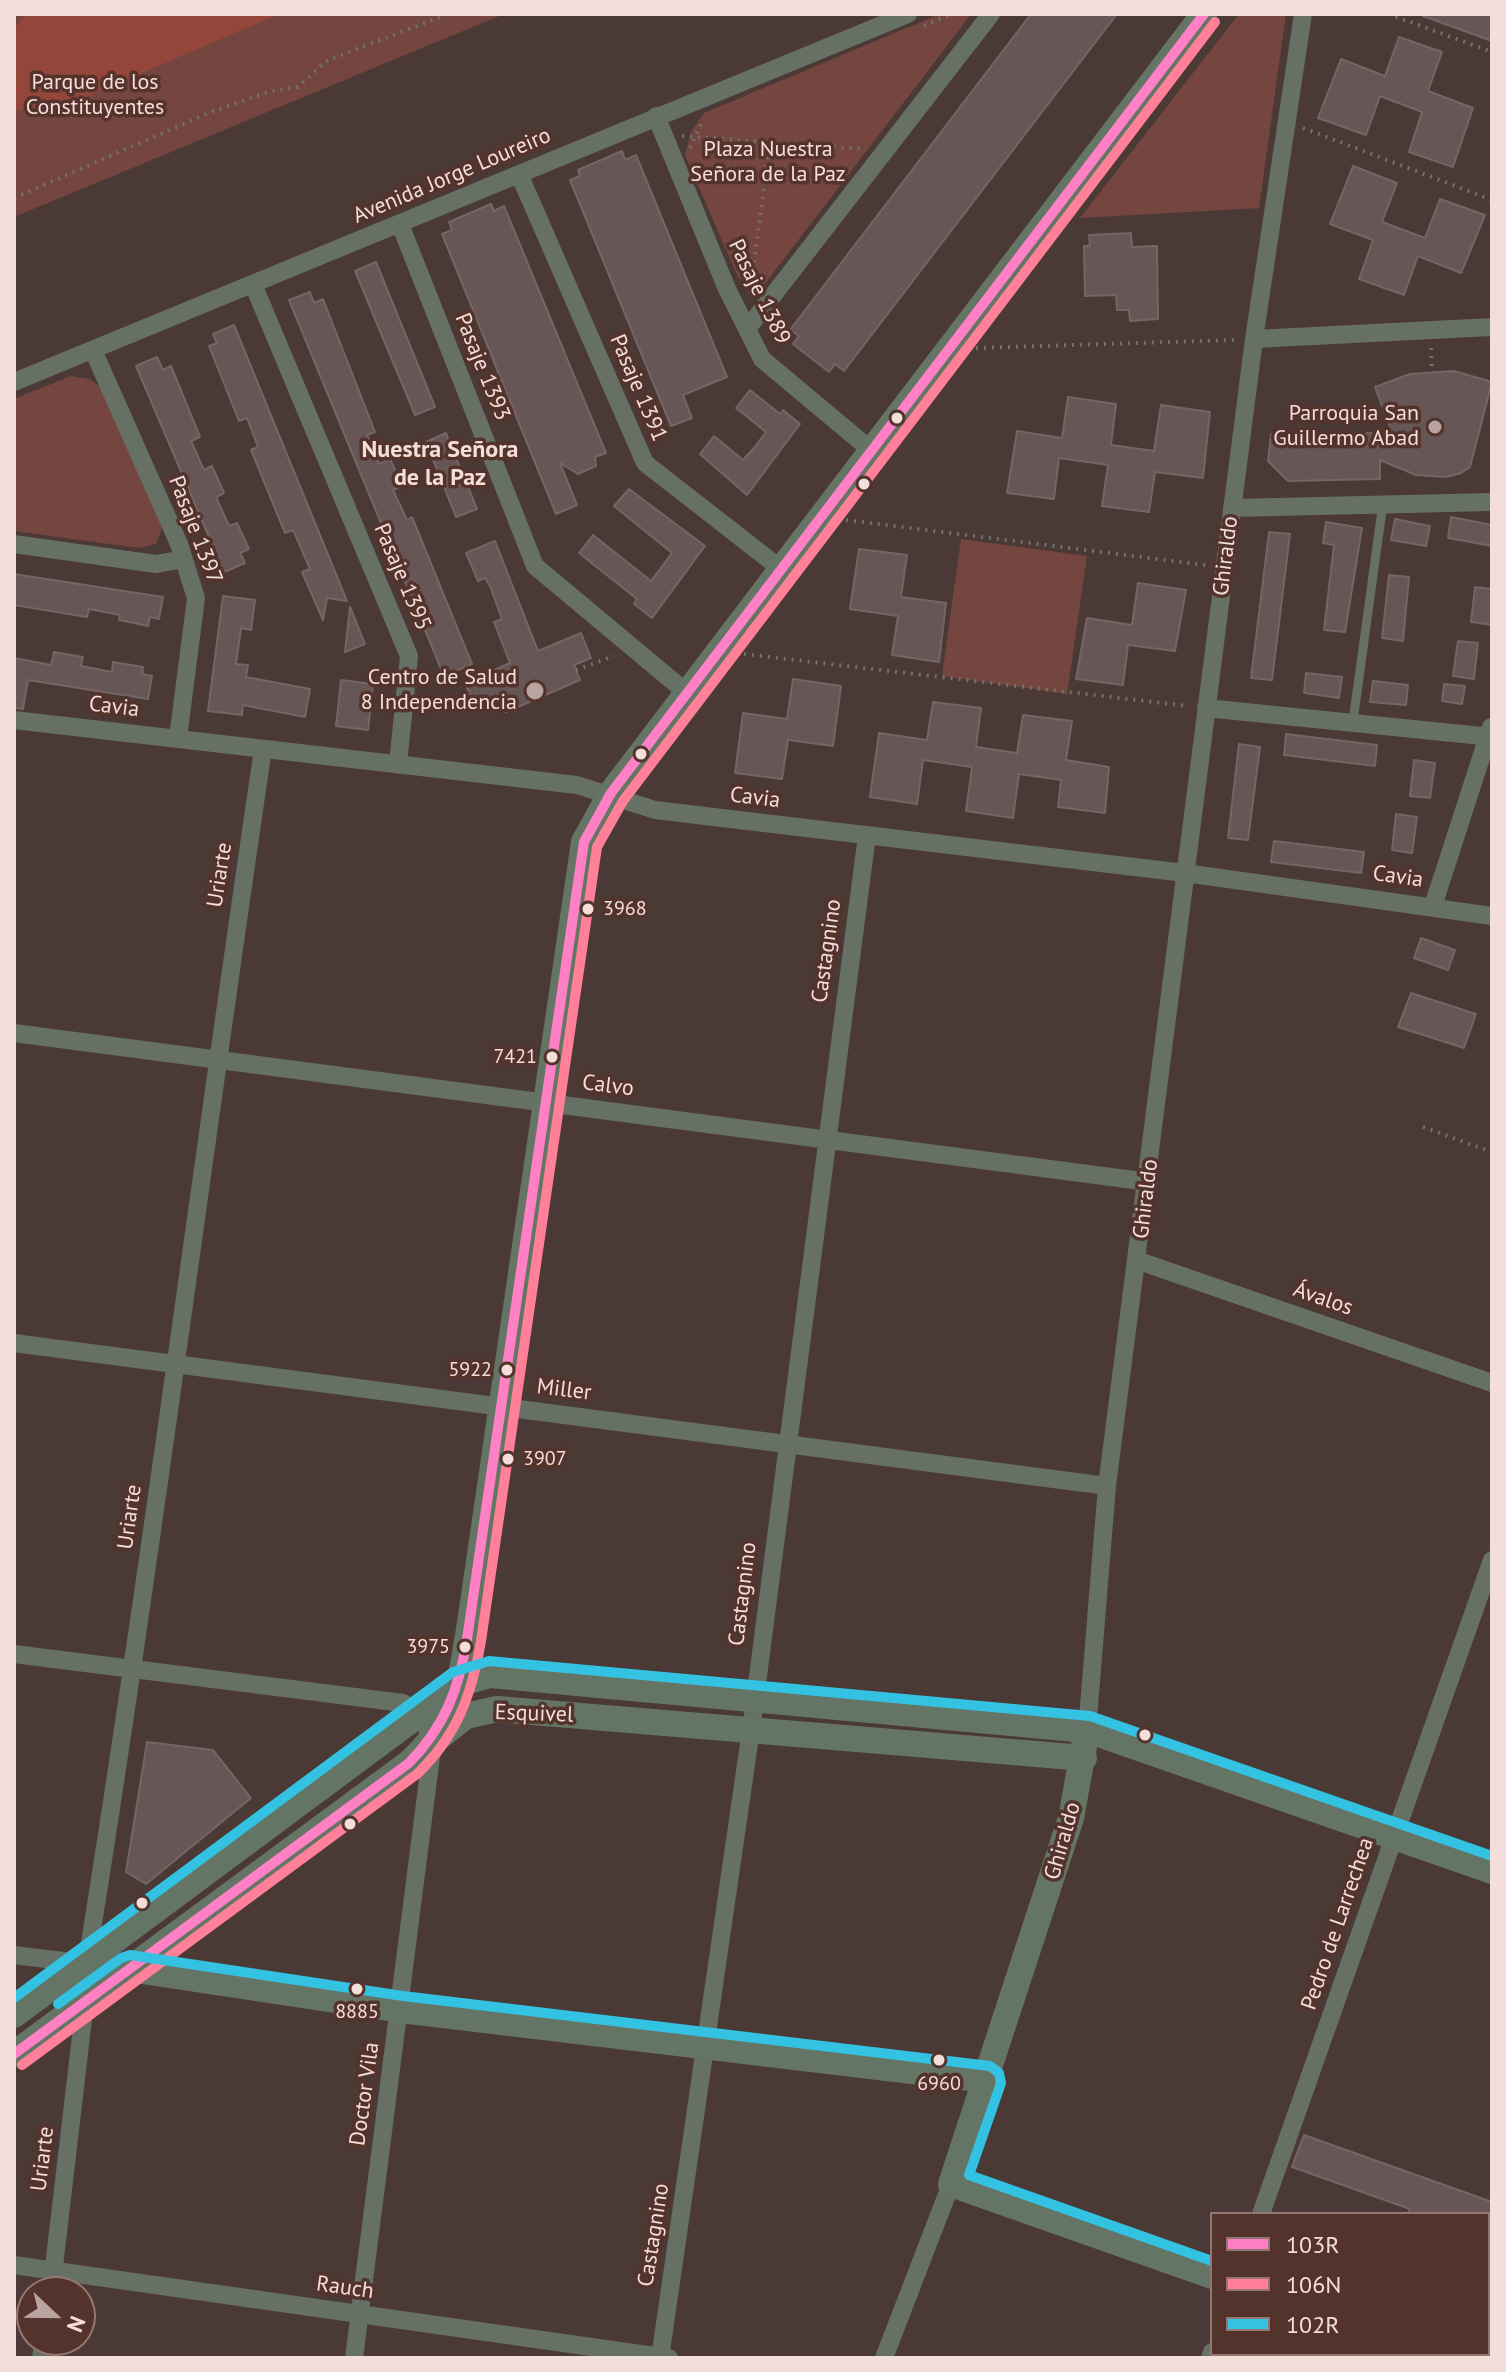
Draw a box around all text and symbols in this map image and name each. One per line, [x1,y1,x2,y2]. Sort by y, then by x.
park label: Parque de los Constituyentes [26,70,164,122]
street label: Avenida Jorge Loureiro [349,122,555,230]
park label: Plaza Nuestra Señora de la Paz [690,137,846,188]
street label: Pasaje 1389 [722,235,796,349]
street label: Pasaje 1393 [449,309,515,425]
street label: Pasaje 1391 [604,331,672,445]
place label: Parroquia San Guillermo Abad [1273,401,1419,452]
unlabelled marker [889,410,905,426]
marker: Parroquia San Guillermo Abad [1426,418,1444,436]
district label: Nuestra Señora de la Paz [362,436,518,492]
street label: Pasaje 1397 [162,472,228,588]
unlabelled marker [856,476,872,492]
street label: Ghiraldo [1208,515,1244,597]
street label: Pasaje 1395 [368,520,436,634]
place label: Centro de Salud 8 Independencia [361,665,517,716]
marker: Centro de Salud 8 Independencia [524,680,546,702]
street label: Cavia [87,691,141,723]
unlabelled marker [633,746,649,762]
street label: Cavia [728,782,782,814]
street label: Uriarte [202,841,238,909]
street label: Cavia [1371,860,1425,894]
place label: 3968 [603,897,647,921]
street label: Castagnino [807,898,847,1004]
marker: 3968 [580,901,596,917]
place label: 7421 [493,1045,537,1069]
marker: 7421 [544,1049,560,1065]
street label: Calvo [581,1070,635,1102]
street label: Ghiraldo [1128,1158,1164,1240]
street label: Ávalos [1290,1277,1356,1321]
place label: 5922 [448,1358,492,1382]
marker: 5922 [499,1362,515,1378]
street label: Miller [535,1374,593,1406]
place label: 3907 [523,1447,567,1471]
marker: 3907 [500,1451,516,1467]
street label: Uriarte [112,1483,148,1551]
street label: Castagnino [724,1541,762,1647]
place label: 3975 [406,1635,450,1659]
marker: 3975 [457,1639,473,1655]
street label: Esquivel [494,1699,574,1729]
unlabelled marker [1137,1727,1153,1743]
street label: Ghiraldo [1039,1799,1087,1883]
unlabelled marker [342,1816,358,1832]
street label: Pedro de Larrechea [1296,1834,1380,2014]
unlabelled marker [134,1895,150,1911]
marker: 8885 [349,1981,365,1997]
place label: 8885 [335,2000,379,2024]
street label: Doctor Vila [345,2041,385,2147]
marker: 6960 [931,2052,947,2068]
place label: 6960 [917,2072,961,2096]
street label: Uriarte [26,2125,60,2193]
street label: Castagnino [633,2181,675,2289]
legend [1210,2212,1490,2356]
text: 103R [1286,2229,1340,2260]
text: 106N [1286,2269,1341,2300]
street label: Rauch [315,2271,375,2305]
north arrow [16,2276,96,2356]
text: 102R [1286,2309,1340,2340]
text: N [61,2312,92,2336]

